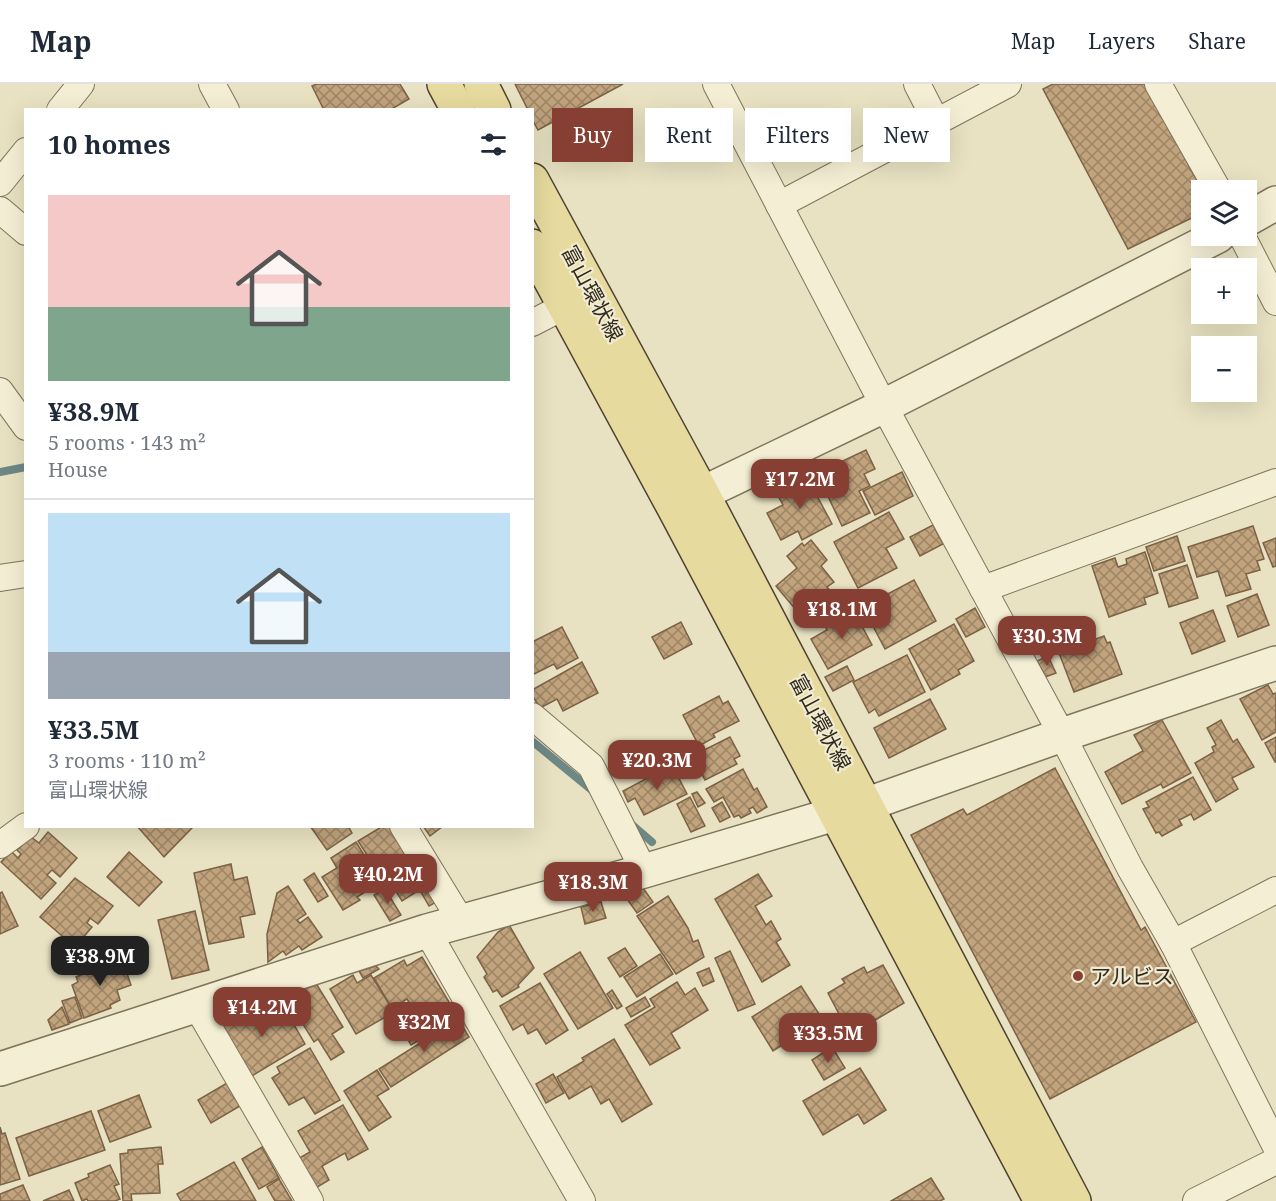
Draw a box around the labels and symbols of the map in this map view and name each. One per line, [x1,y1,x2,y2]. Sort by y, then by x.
street label: 富山環状線 [556,240,630,346]
pin: ¥17.2M [751,459,849,510]
pin: ¥18.1M [793,589,891,640]
pin: ¥30.3M [998,616,1096,667]
street label: 富山環状線 [784,669,858,775]
pin: ¥20.3M [608,740,706,791]
pin: ¥40.2M [339,854,437,905]
pin: ¥18.3M [544,862,642,913]
pin: ¥38.9M [51,936,149,987]
place label: アルビス [1090,962,1174,990]
marker: アルビス [1071,969,1085,983]
pin: ¥14.2M [213,987,311,1038]
pin: ¥32M [388,1002,460,1053]
pin: ¥33.5M [779,1013,877,1064]

